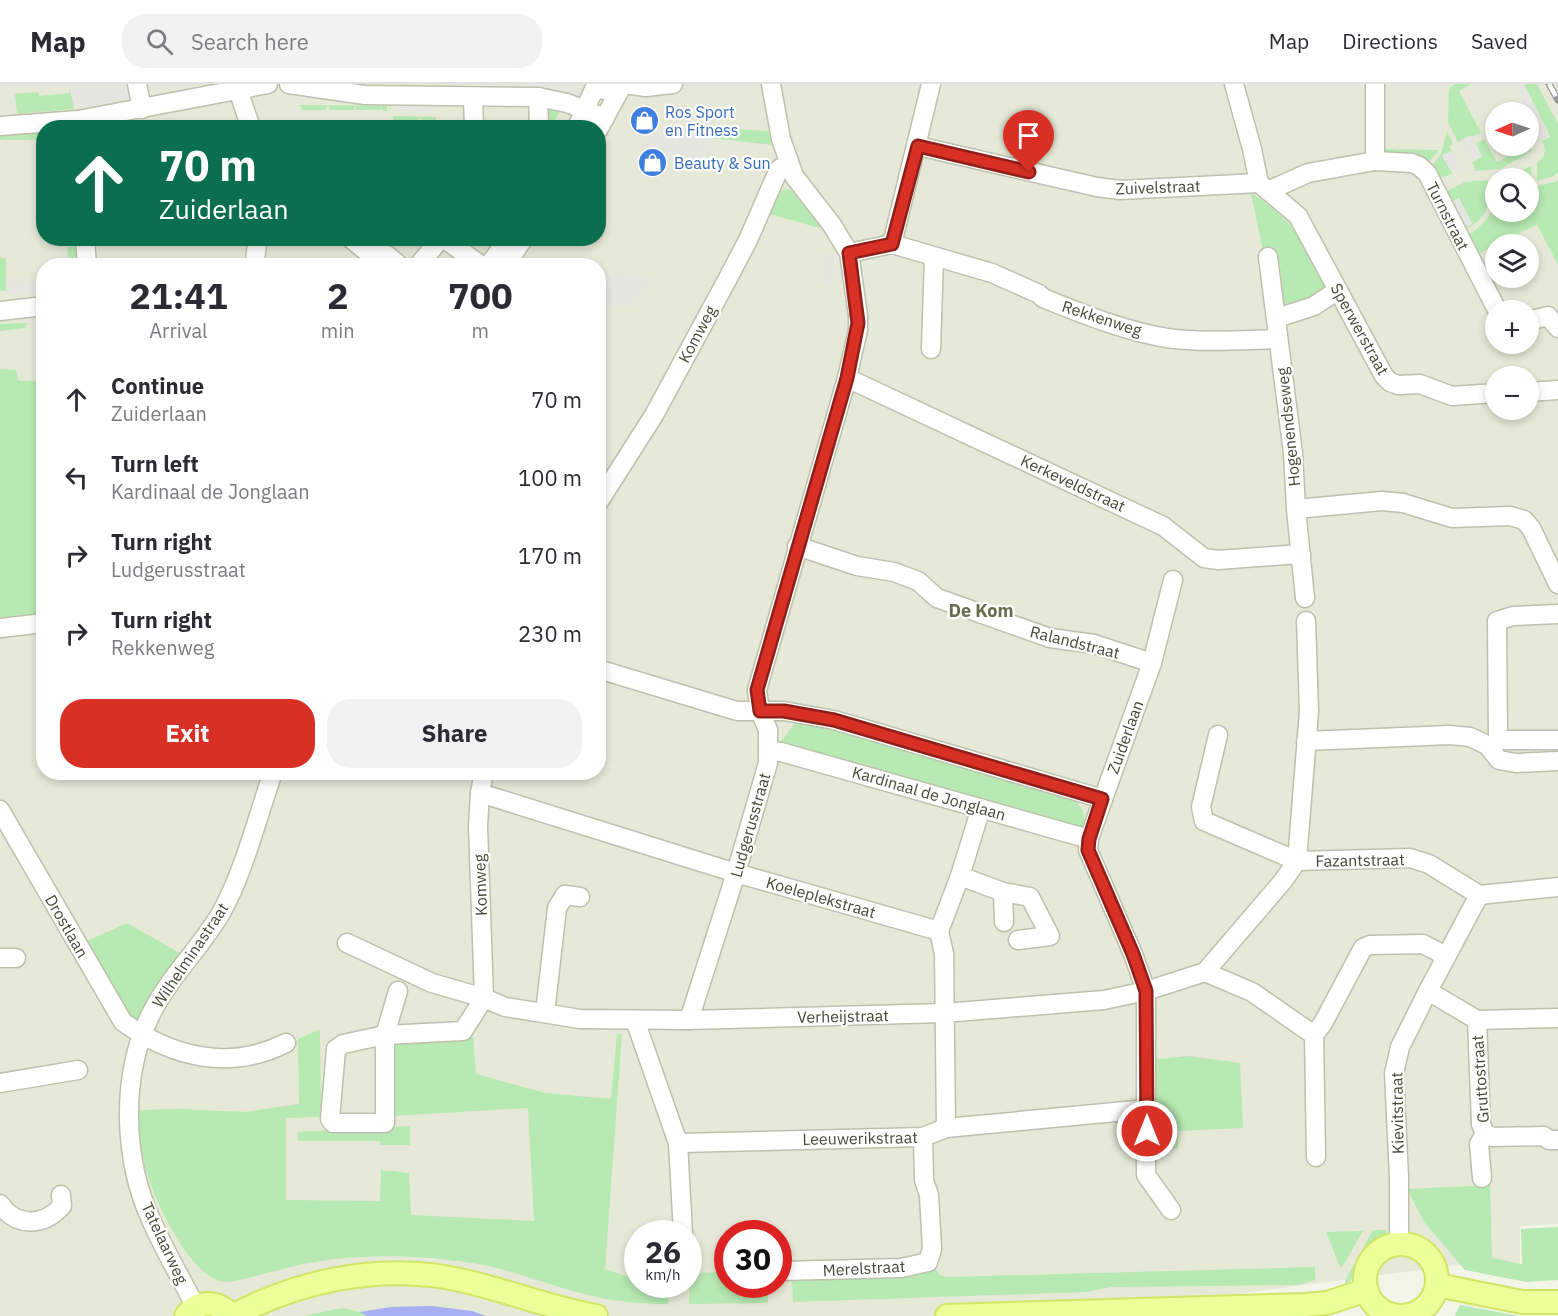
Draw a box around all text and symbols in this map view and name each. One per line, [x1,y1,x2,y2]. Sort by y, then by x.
search box [122,14,542,68]
text: Map [30,23,86,60]
icon: search [143,25,176,58]
text: Search here [191,27,309,56]
text: Map [1269,27,1309,55]
text: Directions [1342,27,1438,55]
text: Saved [1471,27,1528,55]
place label: Ros Sport en Fitness [665,102,739,140]
north arrow [1485,102,1539,156]
map controls [1485,102,1539,420]
shop icon: Ros Sport en Fitness [628,105,660,137]
pin [1003,110,1054,172]
icon: arrive [1012,119,1045,152]
text: 70 m [159,138,257,193]
icon: ahead [60,144,138,222]
shop icon: Beauty & Sun [637,147,669,179]
place label: Beauty & Sun [674,153,771,173]
button: search [1485,168,1539,222]
street label: Zuivelstraat [1115,176,1201,198]
street label: Turnstraat [1422,178,1474,254]
text: Zuiderlaan [159,191,289,226]
button: layers [1485,234,1539,288]
text: 21:41 [129,272,228,319]
text: 2 [327,272,349,319]
text: 700 [448,272,513,319]
street label: Sperwerstraat [1327,280,1393,378]
street label: Rekkenweg [1060,296,1145,340]
button: + [1485,300,1539,354]
street label: Komweg [674,301,721,366]
text: Arrival [149,317,208,344]
text: min [321,317,355,344]
text: m [472,317,489,344]
street label: Hogenendseweg [1272,366,1304,488]
button: − [1485,366,1539,420]
text: Continue [111,371,204,400]
icon: ahead [60,383,93,416]
text: 70 m [531,385,582,414]
text: Zuiderlaan [111,400,207,427]
text: Turn left [111,449,199,478]
street label: Kerkeveldstraat [1017,450,1129,516]
icon: left [60,461,93,494]
text: 100 m [518,463,582,492]
text: Kardinaal de Jonglaan [111,478,310,505]
text: Turn right [111,527,212,556]
icon: right [60,539,93,572]
text: 170 m [518,541,582,570]
text: Ludgerusstraat [111,556,246,583]
district label: De Kom [948,599,1014,622]
text: Turn right [111,605,212,634]
icon: right [60,617,93,650]
text: 230 m [518,619,582,648]
street label: Ralandstraat [1028,621,1122,663]
text: Rekkenweg [111,634,214,661]
street label: Zuiderlaan [1102,698,1148,776]
button: Exit [60,699,315,768]
button: Share [327,699,582,768]
street label: Kardinaal de Jonglaan [850,761,1008,825]
street label: Ludgerusstraat [726,770,774,880]
street label: Fazantstraat [1315,849,1405,871]
street label: Komweg [469,853,491,916]
street label: Koeleplekstraat [764,872,878,922]
street label: Drostlaan [41,891,93,961]
street label: Wilhelminastraat [148,899,232,1011]
street label: Verheijstraat [797,1005,889,1027]
street label: Gruttostraat [1467,1034,1493,1124]
street label: Kievitstraat [1386,1072,1408,1154]
position arrow [1115,1099,1179,1163]
street label: Leeuwerikstraat [802,1127,918,1149]
street label: Tatelaarweg [137,1199,193,1287]
speed limit sign: 30 [714,1220,792,1298]
text: 26 [645,1232,681,1271]
street label: Merelstraat [822,1256,906,1280]
text: km/h [645,1265,681,1284]

